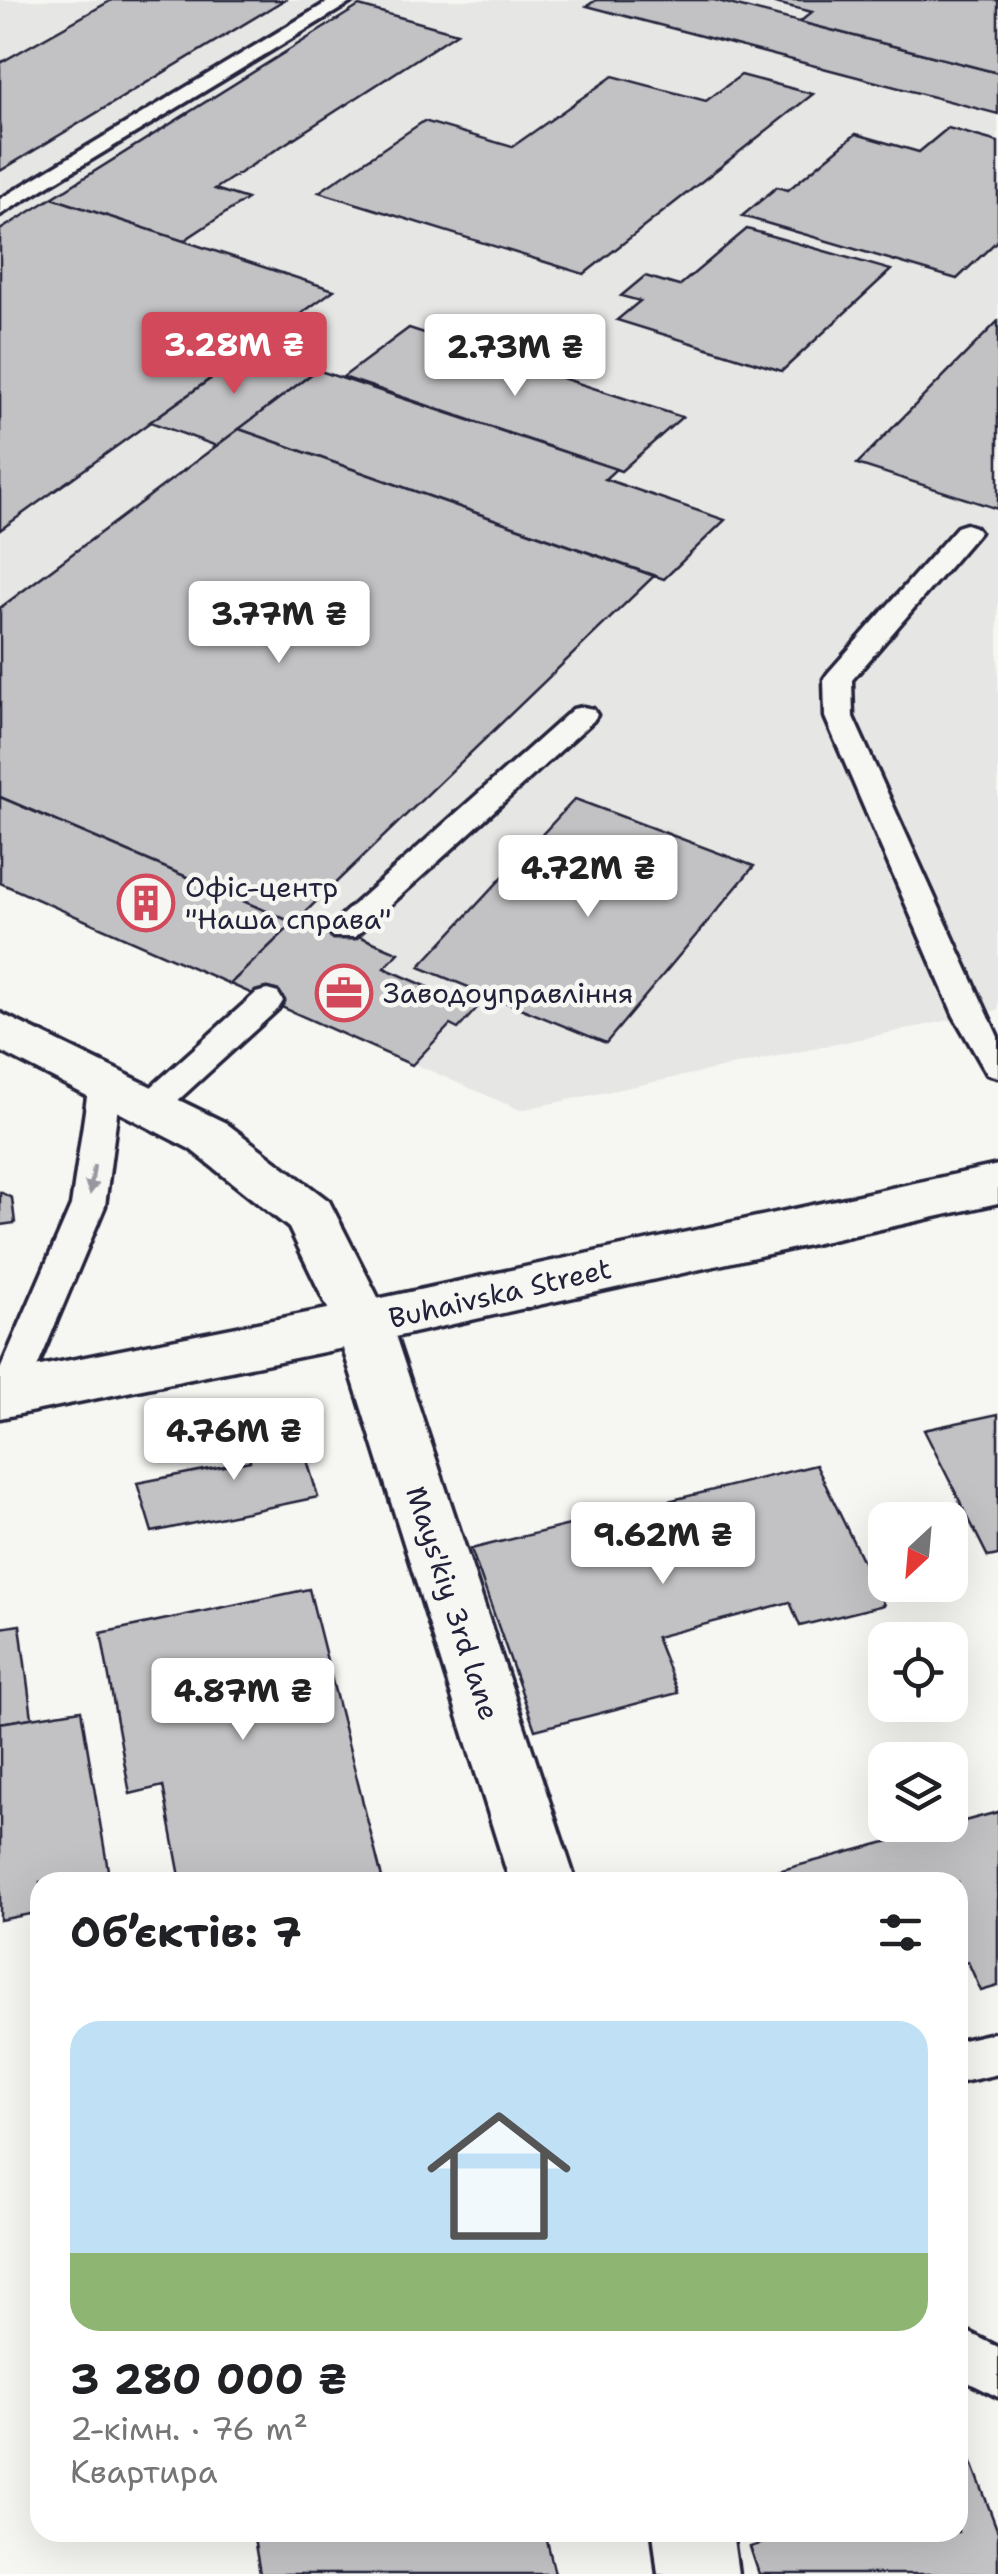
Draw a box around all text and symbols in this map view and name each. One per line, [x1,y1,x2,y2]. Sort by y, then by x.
pin: 3.28M ₴ [142,312,326,397]
pin: 2.73M ₴ [423,314,607,399]
text: 3.28M ₴ [164,323,304,366]
text: 2.73M ₴ [446,325,584,368]
pin: 3.77M ₴ [187,581,371,666]
text: 3.77M ₴ [211,592,347,635]
pin: 4.72M ₴ [496,835,680,920]
text: 4.72M ₴ [520,846,656,889]
place label: Офіс-центр "Наша справа" [185,868,391,938]
building icon: Офіс-центр "Наша справа" [116,873,176,933]
office icon: Заводоуправління [314,963,374,1023]
place label: Заводоуправління [383,974,633,1012]
one-way arrow [83,1165,99,1196]
street label: Buhaivska Street [385,1249,615,1337]
pin: 4.76M ₴ [142,1398,326,1483]
text: 4.76M ₴ [166,1409,302,1452]
street label: Mays'kiy 3rd lane [397,1481,509,1725]
pin: 9.62M ₴ [571,1502,755,1587]
north arrow [868,1502,968,1602]
map controls [868,1502,968,1842]
text: 9.62M ₴ [593,1513,733,1556]
button: locate [868,1622,968,1722]
pin: 4.87M ₴ [151,1658,335,1743]
text: 4.87M ₴ [173,1669,313,1712]
button: layers [868,1742,968,1842]
text: Об’єктів: 7 [70,1904,302,1960]
icon: filters [873,1905,928,1960]
icon: home [409,2086,589,2266]
text: 3 280 000 ₴ [70,2351,347,2407]
text: 2-кімн. · 76 m² [70,2407,308,2450]
text: Квартира [70,2450,218,2493]

